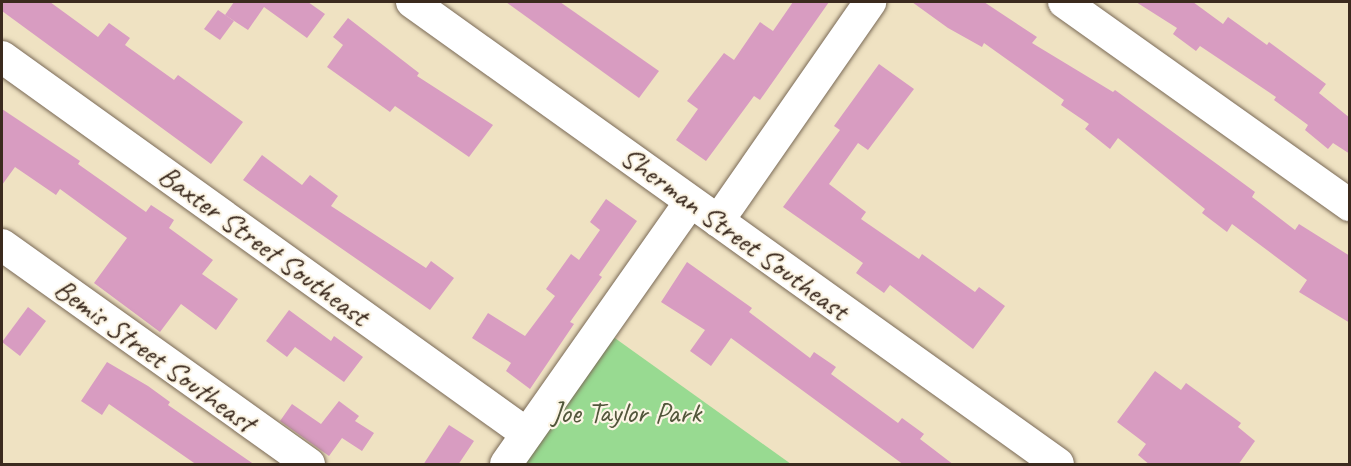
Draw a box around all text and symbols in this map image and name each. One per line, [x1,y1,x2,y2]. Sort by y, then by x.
street label: Sherman Street Southeast [613,138,857,328]
street label: Baxter Street Southeast [152,156,376,334]
street label: Bemis Street Southeast [47,270,263,440]
park label: Joe Taylor Park [550,394,702,430]

